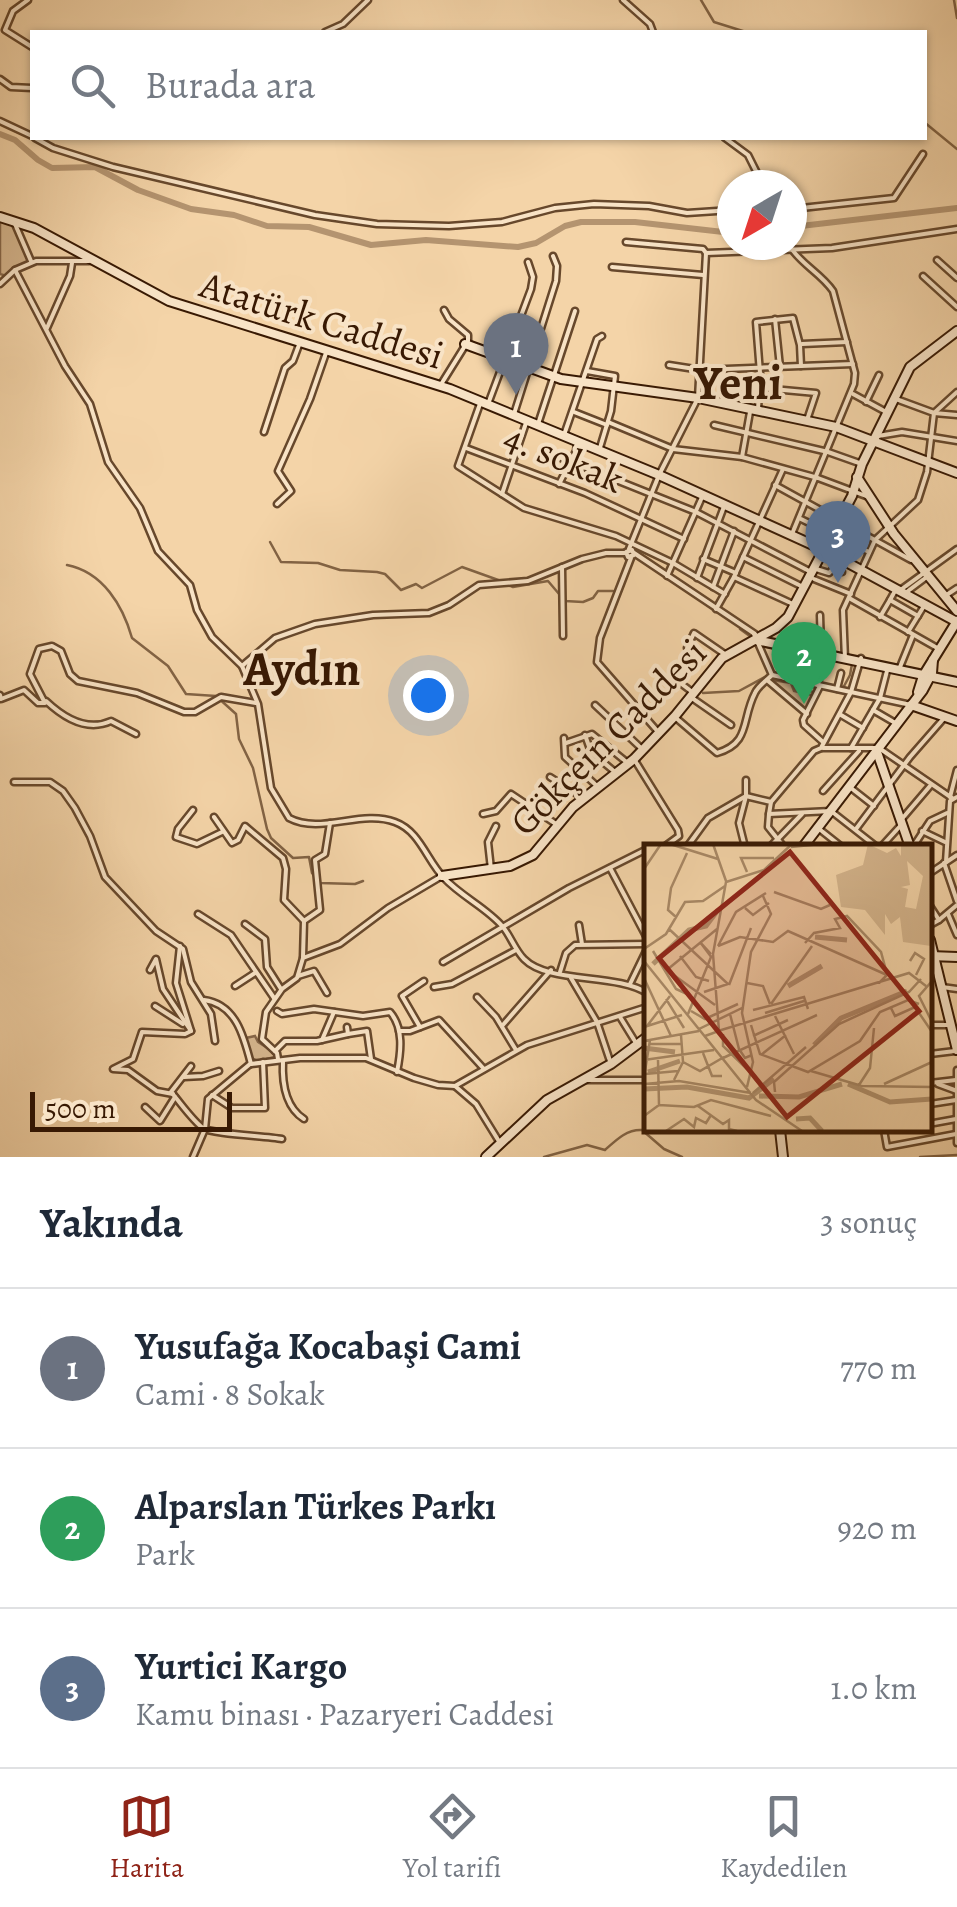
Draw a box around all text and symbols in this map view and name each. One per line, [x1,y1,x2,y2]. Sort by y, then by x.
search box [30,30,927,140]
icon: search [65,58,120,113]
text: Burada ara [145,59,315,111]
north arrow [717,170,807,260]
street label: Atatürk Caddesi [193,258,450,382]
pin: 1 [484,312,548,395]
district label: Yeni [693,350,782,416]
street label: 4. sokak [497,411,632,505]
pin: 3 [806,500,870,583]
pin: 2 [772,622,836,704]
street label: Gökçein Caddesi [498,627,718,847]
district label: Aydın [242,636,361,702]
your location [403,670,454,721]
inset map [644,844,932,1132]
scale bar [30,1087,232,1132]
text: 500 m [45,1090,116,1128]
text: Yakında [40,1194,183,1251]
text: 3 sonuç [820,1200,917,1244]
text: Yusufağa Kocabaşi Cami [135,1320,521,1372]
text: 1 [67,1346,78,1390]
text: 770 m [840,1346,917,1390]
text: Cami · 8 Sokak [135,1372,325,1416]
text: Alparslan Türkes Parkı [135,1480,496,1532]
text: 2 [65,1506,80,1550]
text: 920 m [837,1506,917,1550]
text: Park [135,1532,195,1576]
text: Yurtici Kargo [135,1640,347,1692]
text: 3 [66,1666,79,1710]
text: 1.0 km [830,1666,917,1710]
text: Kamu binası · Pazaryeri Caddesi [135,1692,554,1736]
tab: Harita [110,1789,184,1887]
tab: Yol tarifi [403,1789,501,1887]
tab: Kaydedilen [720,1789,847,1887]

